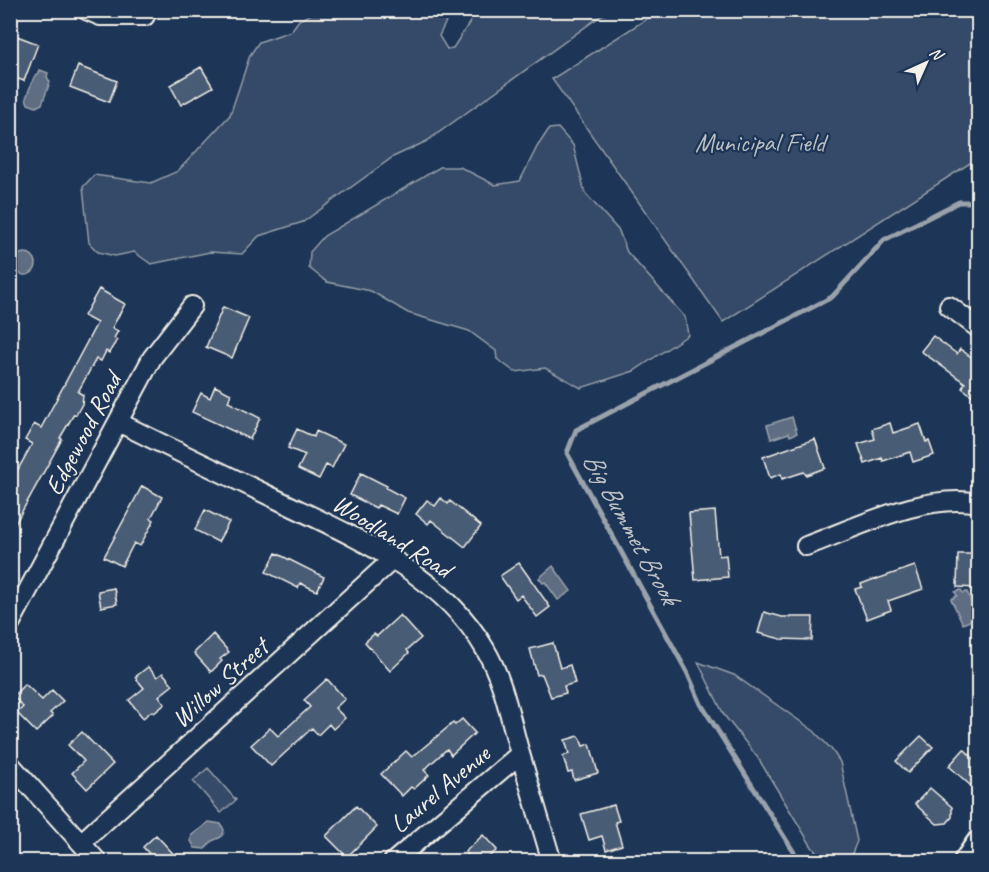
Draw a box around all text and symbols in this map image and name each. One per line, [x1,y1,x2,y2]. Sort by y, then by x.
north arrow [896,33,956,93]
text: N [925,43,949,66]
park label: Municipal Field [695,126,829,159]
street label: Edgewood Road [37,364,131,501]
water label: Big Bummet Brook [575,446,689,614]
street label: Woodland Road [326,486,461,588]
street label: Willow Street [165,629,278,735]
street label: Laurel Avenue [383,737,498,840]

